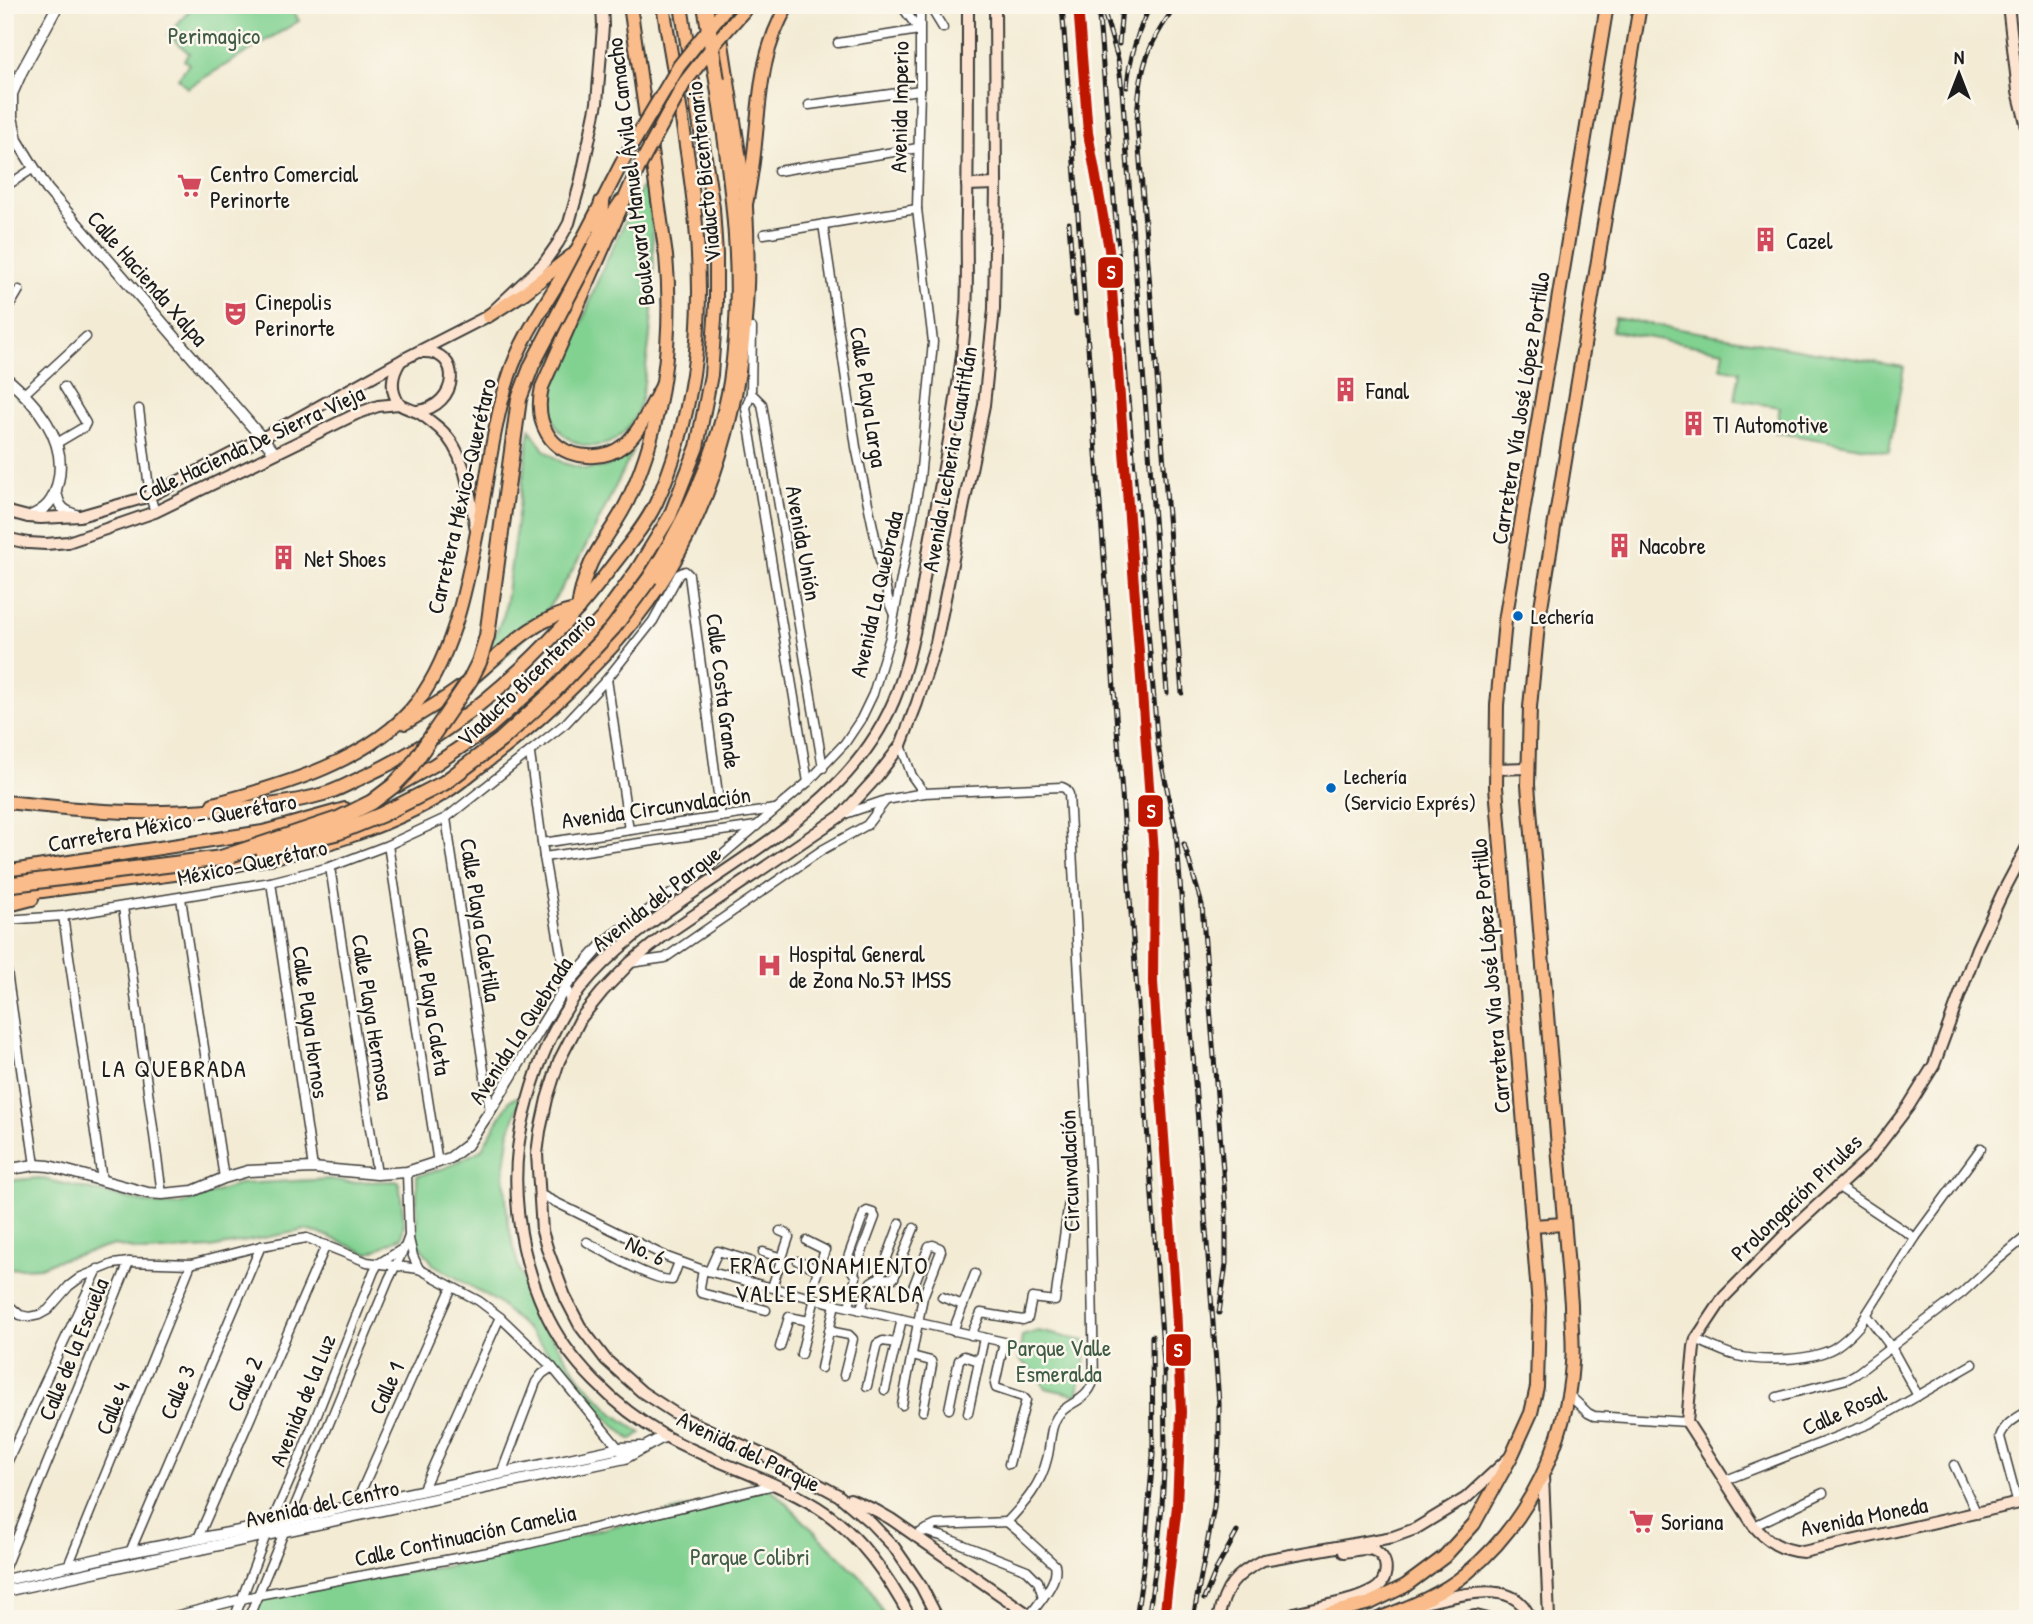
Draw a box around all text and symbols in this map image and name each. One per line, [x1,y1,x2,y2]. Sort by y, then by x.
park label: Perimagico [168,20,260,51]
street label: Boulevard Manuel Ávila Camacho [598,36,662,308]
north arrow [1924,38,1994,108]
street label: Avenida Imperio [882,41,916,173]
text: N [1954,44,1964,70]
street label: Viaducto Bicentenario [678,80,728,264]
place label: Centro Comercial Perinorte [210,158,359,215]
supermarket icon: Centro Comercial Perinorte [176,172,204,200]
street label: Calle Hacienda Xalpa [80,203,216,353]
place label: Cazel [1786,225,1834,256]
building icon: Cazel [1752,226,1780,254]
line badge: S [1097,256,1124,289]
text: S [1107,259,1116,285]
street label: Carretera Vía José López Portillo [1483,269,1557,547]
place label: Cinepolis Perinorte [255,286,335,343]
theatre icon: Cinepolis Perinorte [221,300,249,328]
street label: Calle Playa Larga [843,325,895,469]
street label: Avenida Lecheria Cuautitlán [914,344,984,574]
street label: Carretera México-Querétaro [419,375,503,617]
place label: Fanal [1365,375,1410,406]
building icon: Fanal [1332,376,1360,404]
street label: Calle Hacienda De Sierra Vieja [133,377,369,509]
place label: TI Automotive [1713,409,1828,440]
building icon: TI Automotive [1679,410,1707,438]
street label: Avenida Unión [779,483,829,603]
street label: Avenida La Quebrada [842,508,910,680]
place label: Nacobre [1639,530,1706,561]
building icon: Nacobre [1605,531,1633,559]
place label: Net Shoes [304,543,386,574]
building icon: Net Shoes [270,544,298,572]
place label: Lechería [1531,602,1594,631]
street label: Viaducto Bicentenario [450,605,602,753]
marker: Lechería [1511,609,1525,623]
street label: Calle Costa Grande [699,612,749,770]
place label: Lechería (Servicio Exprés) [1344,762,1476,817]
street label: Avenida Circunvalación [559,778,753,836]
marker: Lechería (Servicio Exprés) [1324,781,1338,795]
street label: Carretera México - Querétaro [45,785,299,859]
line badge: S [1137,794,1164,828]
text: S [1147,798,1156,824]
street label: México-Querétaro [174,831,330,893]
street label: Calle Playa Caletilla [453,836,509,1004]
street label: Carretera Vía José López Portillo [1463,837,1517,1115]
street label: Avenida del Parque [585,838,727,958]
street label: Calle Playa Caleta [405,924,459,1078]
street label: Calle Playa Hermosa [345,932,401,1102]
place label: Hospital General de Zona No.57 IMSS [789,938,952,995]
street label: Calle Playa Hornos [285,944,337,1100]
street label: Avenida La Quebrada [461,950,579,1110]
hospital icon: Hospital General de Zona No.57 IMSS [755,952,783,980]
district label: LA QUEBRADA [102,1052,248,1084]
street label: Circunvalación [1051,1109,1087,1233]
street label: Prolongación Pirules [1723,1126,1869,1268]
street label: No. 6 [621,1227,671,1273]
district label: FRACCIONAMIENTO VALLE ESMERALDA [729,1249,930,1309]
street label: Calle de la Escuela [30,1273,116,1425]
street label: Avenida de la Luz [261,1329,343,1471]
park label: Parque Valle Esmeralda [1007,1332,1111,1389]
line badge: S [1165,1333,1192,1367]
text: S [1174,1337,1183,1363]
street label: Calle 2 [219,1352,269,1416]
street label: Calle 1 [361,1357,411,1419]
street label: Calle 3 [152,1360,202,1424]
street label: Calle 4 [87,1377,137,1439]
street label: Calle Rosal [1797,1377,1892,1442]
street label: Avenida del Parque [672,1403,826,1499]
street label: Avenida del Centro [242,1472,402,1534]
street label: Avenida Moneda [1798,1488,1930,1544]
street label: Calle Continuación Camelia [351,1496,579,1574]
place label: Soriana [1661,1506,1723,1537]
supermarket icon: Soriana [1627,1507,1655,1535]
park label: Parque Colibri [690,1541,810,1572]

